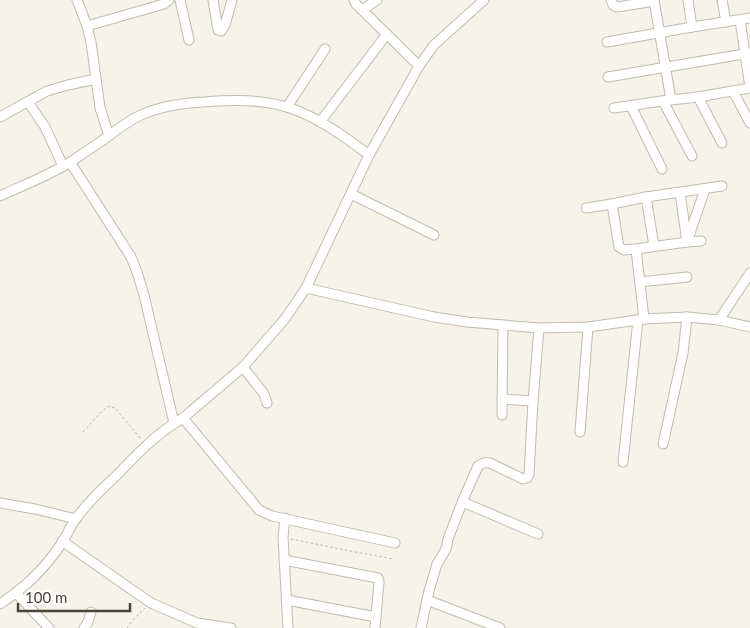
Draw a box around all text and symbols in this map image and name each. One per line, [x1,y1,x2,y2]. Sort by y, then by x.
scale bar [18,580,130,612]
text: 100 m [25,588,67,606]

